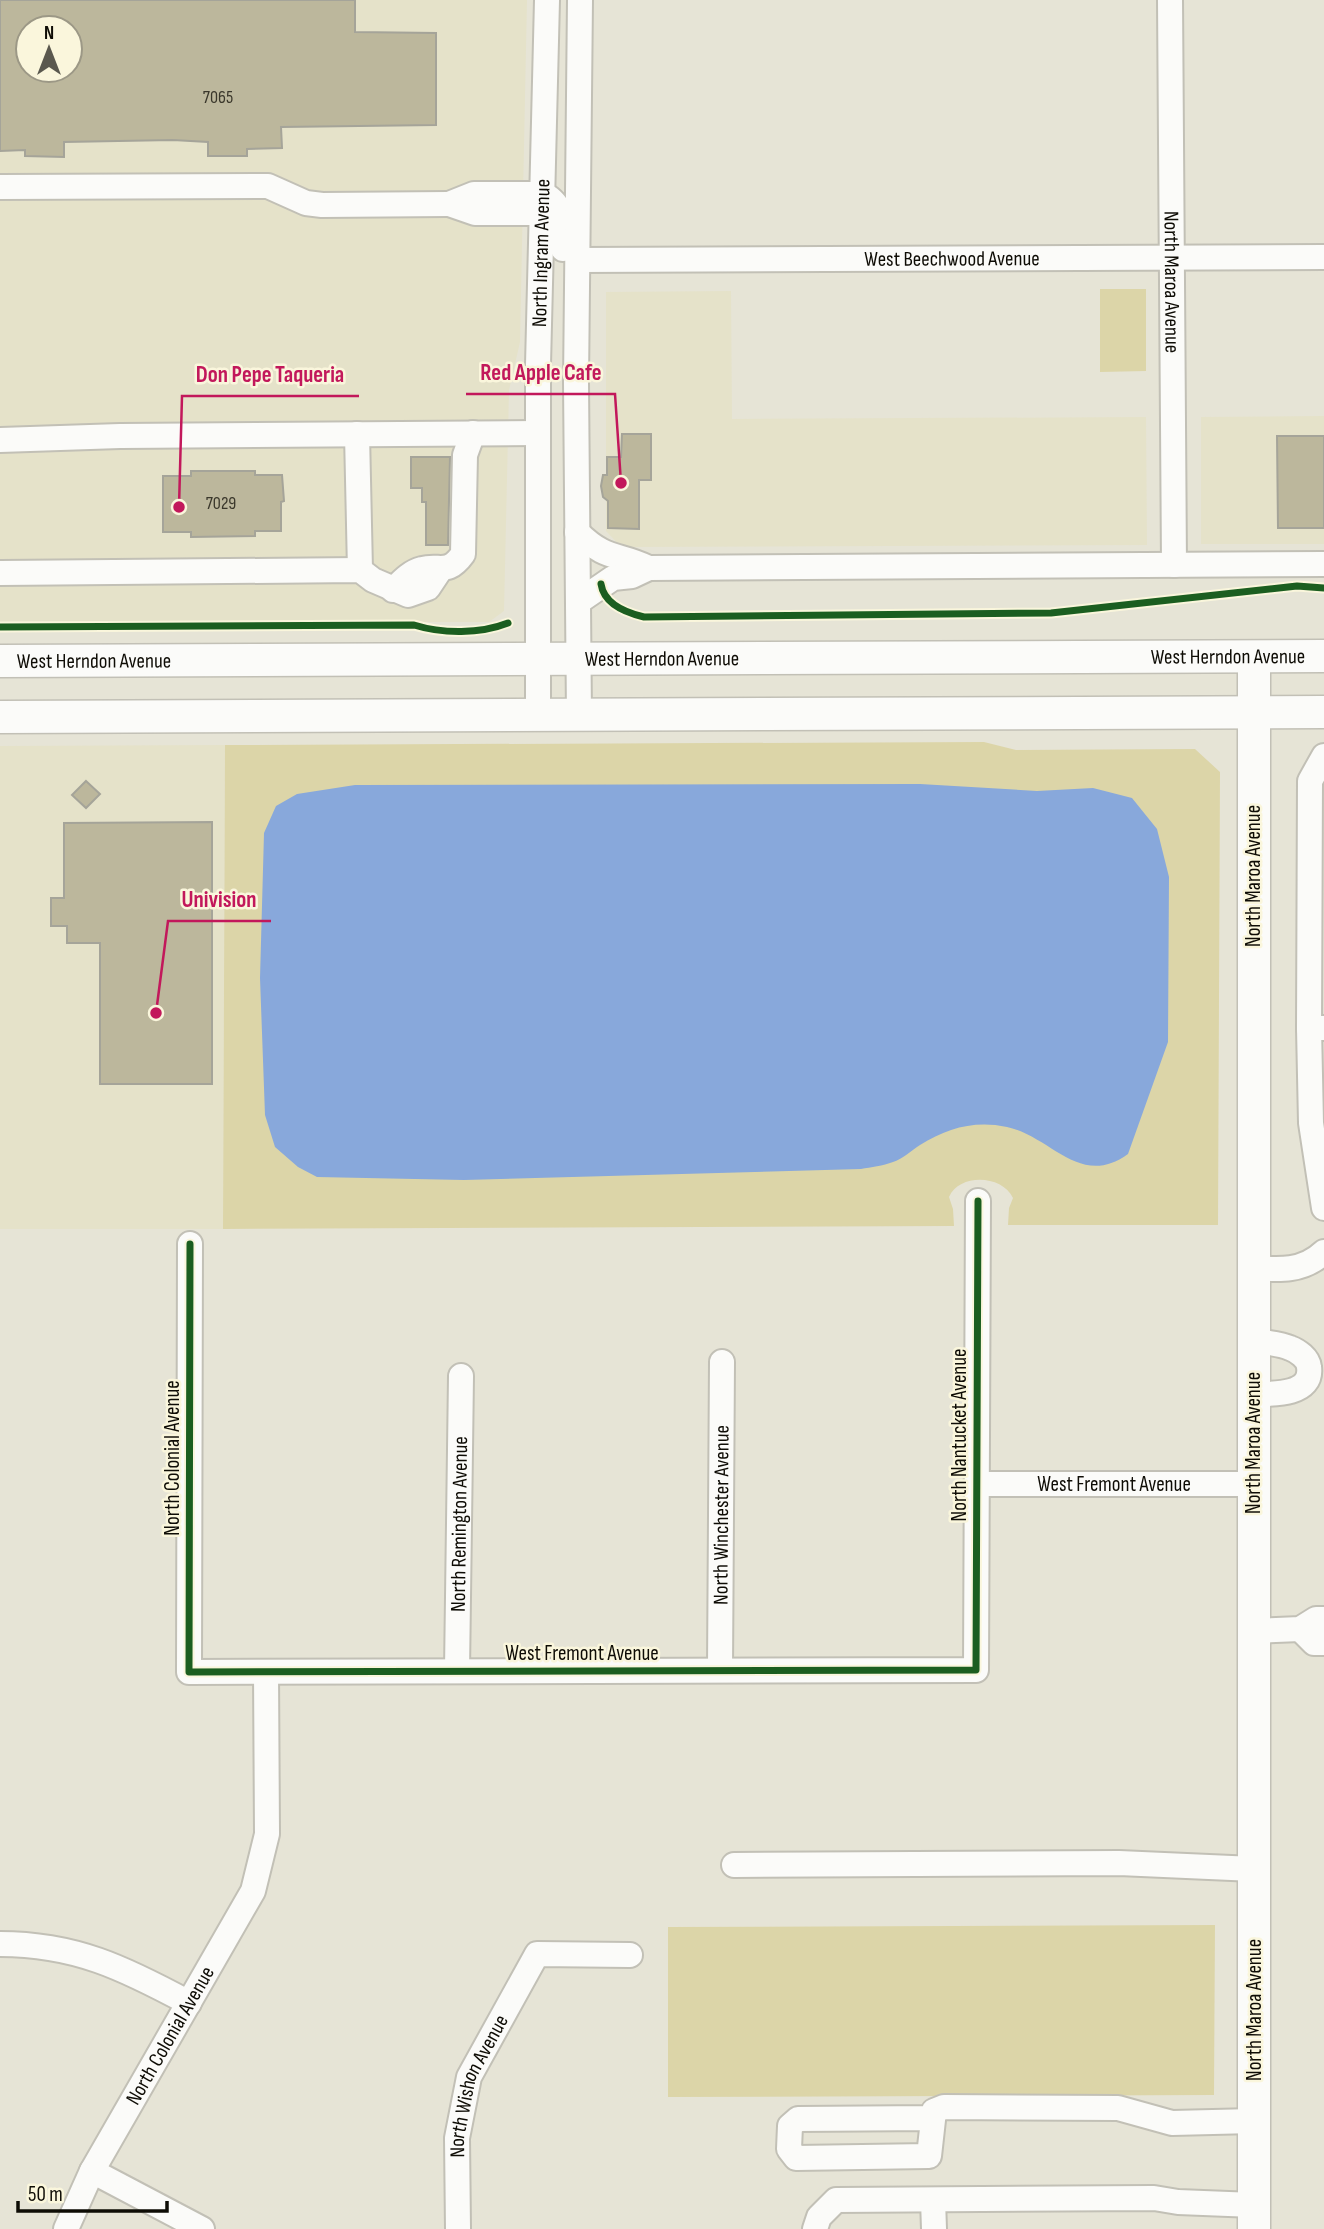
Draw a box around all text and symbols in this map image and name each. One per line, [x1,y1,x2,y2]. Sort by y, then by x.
north arrow [14,14,84,84]
text: N [44,22,54,45]
house number: 7065 [203,87,233,108]
street label: North Ingram Avenue [526,179,555,327]
street label: North Maroa Avenue [1159,211,1185,353]
street label: West Beechwood Avenue [864,246,1040,271]
callout: Red Apple Cafe [466,350,615,394]
callout: Don Pepe Taqueria [182,352,359,396]
text: Red Apple Cafe [480,359,602,387]
text: Don Pepe Taqueria [196,361,344,389]
house number: 7029 [206,493,236,514]
street label: West Herndon Avenue [1151,644,1305,669]
street label: West Herndon Avenue [585,646,739,671]
street label: West Herndon Avenue [17,648,171,673]
street label: North Maroa Avenue [1241,805,1266,947]
callout: Univision [168,877,271,921]
text: Univision [182,886,256,914]
street label: North Nantucket Avenue [947,1348,972,1522]
street label: North Maroa Avenue [1241,1372,1266,1514]
street label: North Colonial Avenue [160,1380,185,1536]
street label: North Winchester Avenue [708,1425,734,1605]
street label: North Remington Avenue [445,1436,473,1612]
street label: West Fremont Avenue [1037,1472,1191,1497]
street label: West Fremont Avenue [505,1641,659,1666]
street label: North Maroa Avenue [1242,1939,1267,2081]
street label: North Colonial Avenue [120,1962,220,2109]
street label: North Wishon Avenue [445,2010,513,2158]
scale bar [18,2170,166,2214]
text: 50 m [28,2182,63,2207]

